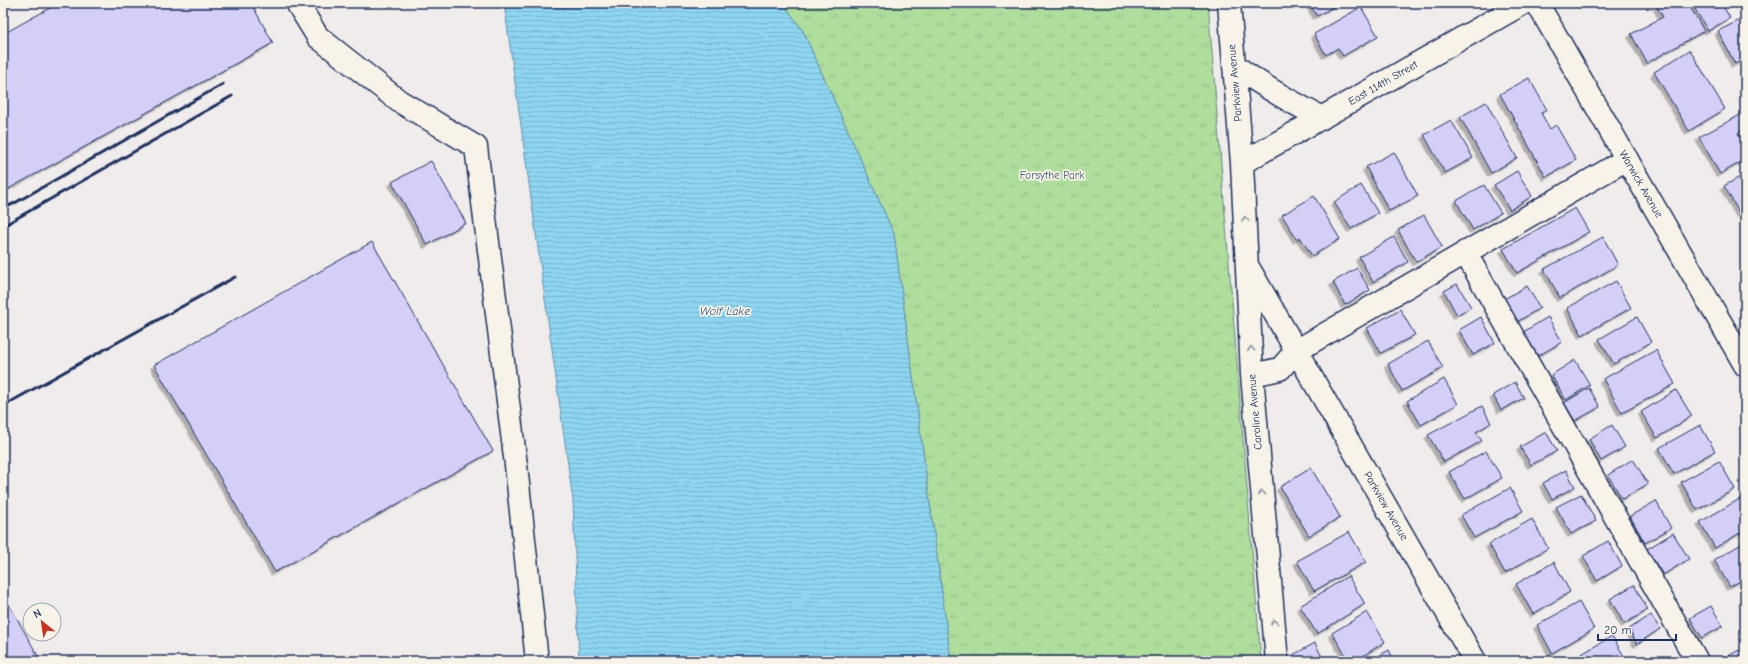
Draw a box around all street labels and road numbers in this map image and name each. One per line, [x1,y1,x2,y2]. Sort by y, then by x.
street label: Parkview Avenue [1225,43,1245,122]
street label: East 114th Street [1346,57,1421,108]
street label: Warwick Avenue [1616,148,1666,220]
street label: Caroline Avenue [1245,373,1265,450]
street label: Parkview Avenue [1361,469,1411,543]

